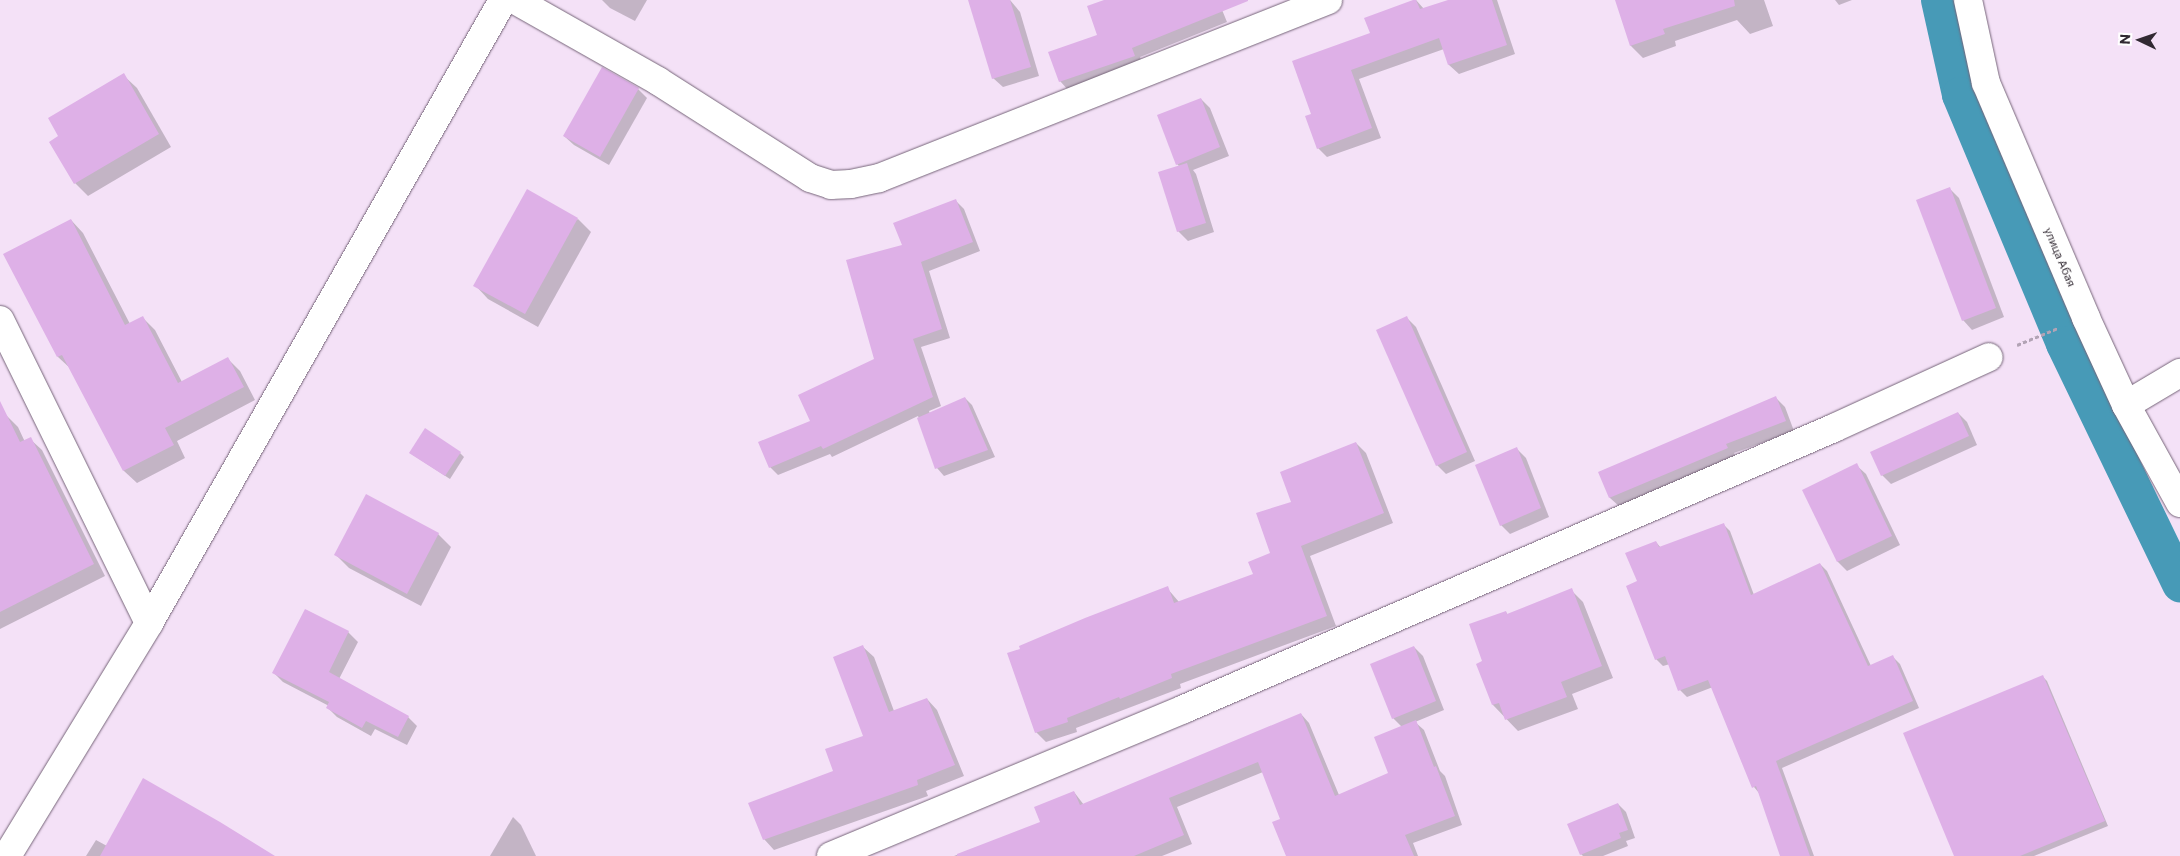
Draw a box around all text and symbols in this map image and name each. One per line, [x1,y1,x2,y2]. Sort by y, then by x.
north arrow [2115,15,2165,65]
text: N [2116,34,2133,45]
street label: улица Абая [2041,225,2079,289]

